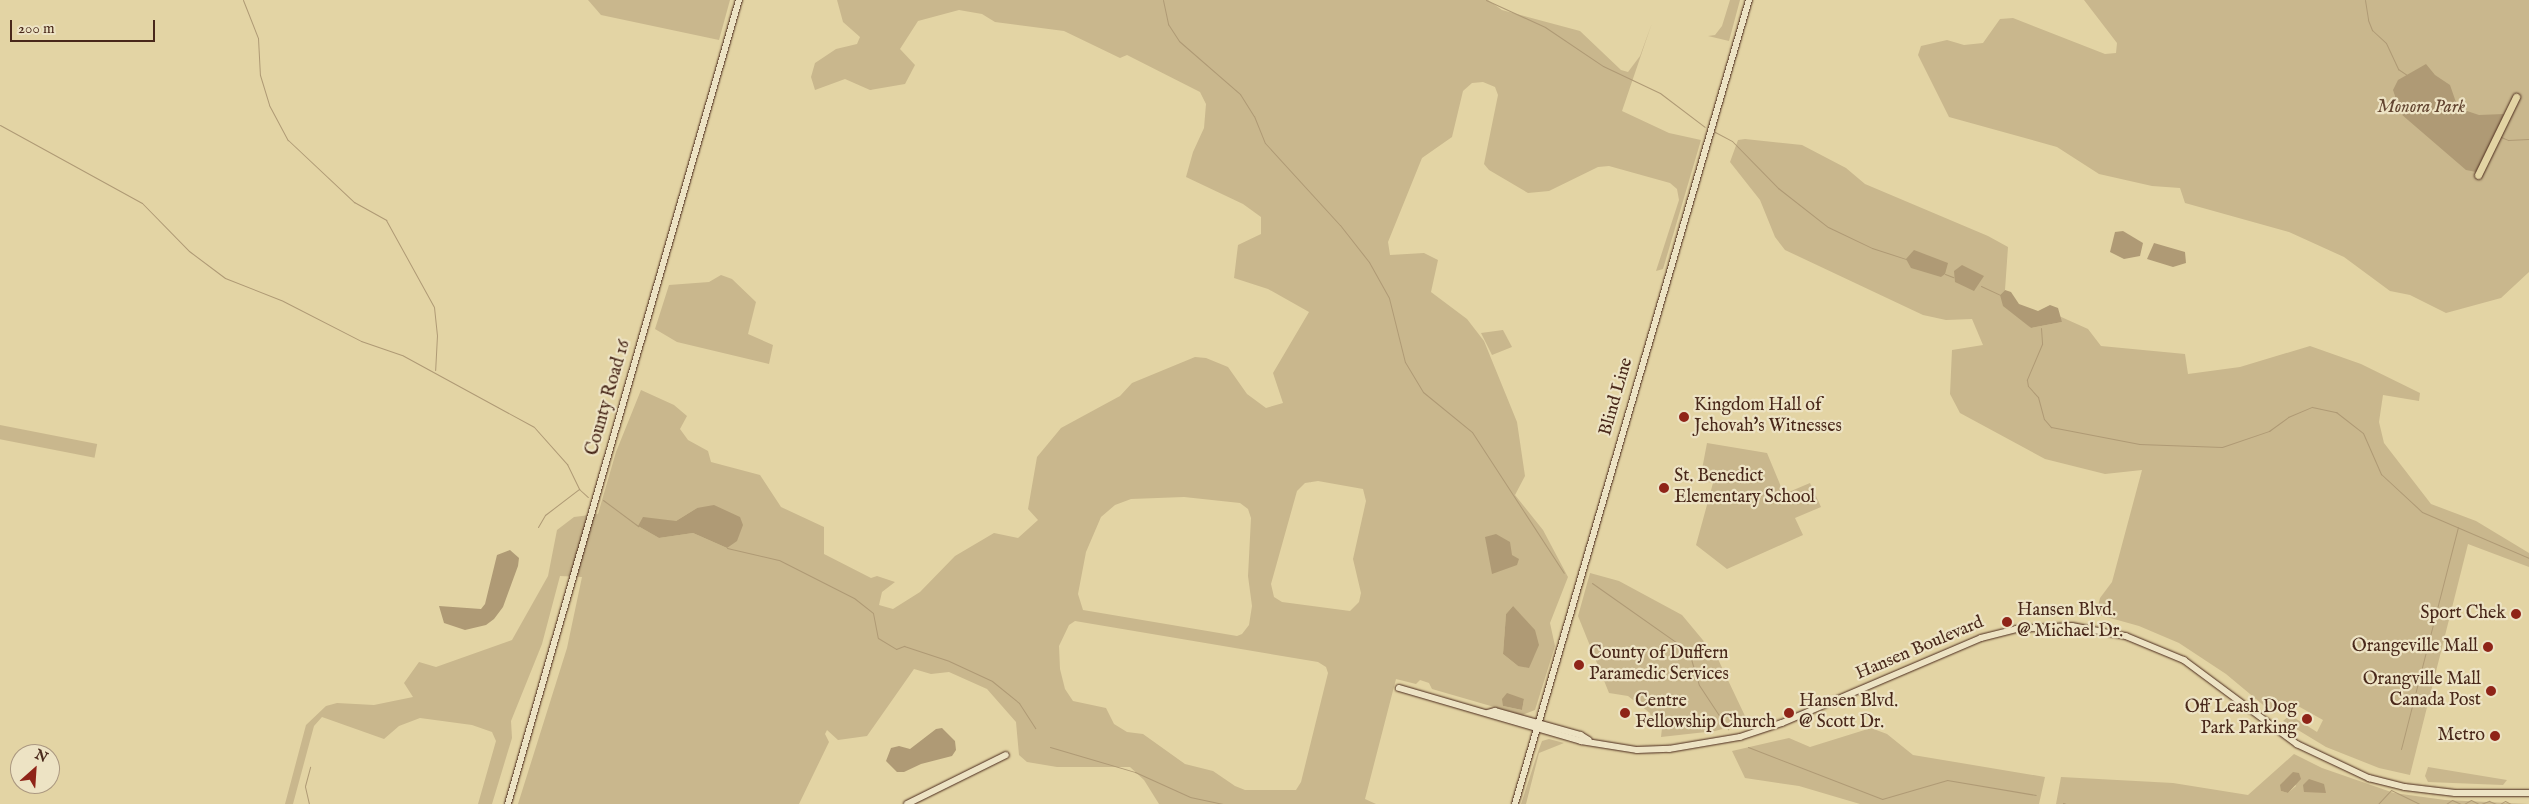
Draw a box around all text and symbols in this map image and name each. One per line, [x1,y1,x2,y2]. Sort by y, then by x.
scale bar [12,10,158,42]
text: 200 m [18,19,55,38]
park label: Monora Park [2377,97,2465,119]
street label: County Road 16 [582,338,636,458]
street label: Blind Line [1596,355,1638,439]
place label: Kingdom Hall of Jehovah's Witnesses [1694,396,1842,438]
marker: Kingdom Hall of Jehovah's Witnesses [1678,411,1690,423]
place label: St. Benedict Elementary School [1674,467,1815,509]
marker: St. Benedict Elementary School [1658,482,1670,494]
place label: Hansen Blvd. @ Michael Dr. [2017,601,2123,644]
place label: Sport Chek [2420,603,2506,625]
marker: Sport Chek [2510,608,2522,620]
street label: Hansen Boulevard [1853,612,1987,686]
marker: Hansen Blvd. @ Michael Dr. [2001,616,2013,628]
place label: Orangeville Mall [2352,636,2478,658]
marker: Orangeville Mall [2482,641,2494,653]
place label: County of Duffern Paramedic Services [1589,644,1729,686]
marker: County of Duffern Paramedic Services [1573,659,1585,671]
place label: Orangville Mall Canada Post [2363,670,2481,712]
marker: Orangville Mall Canada Post [2485,685,2497,697]
place label: Centre Fellowship Church [1635,692,1776,734]
place label: Hansen Blvd. @ Scott Dr. [1799,692,1898,734]
place label: Off Leash Dog Park Parking [2185,698,2297,741]
marker: Centre Fellowship Church [1619,707,1631,719]
marker: Hansen Blvd. @ Scott Dr. [1783,707,1795,719]
marker: Off Leash Dog Park Parking [2301,713,2313,725]
place label: Metro [2437,725,2485,747]
marker: Metro [2489,730,2501,742]
north arrow [10,744,60,794]
text: N [32,746,51,767]

